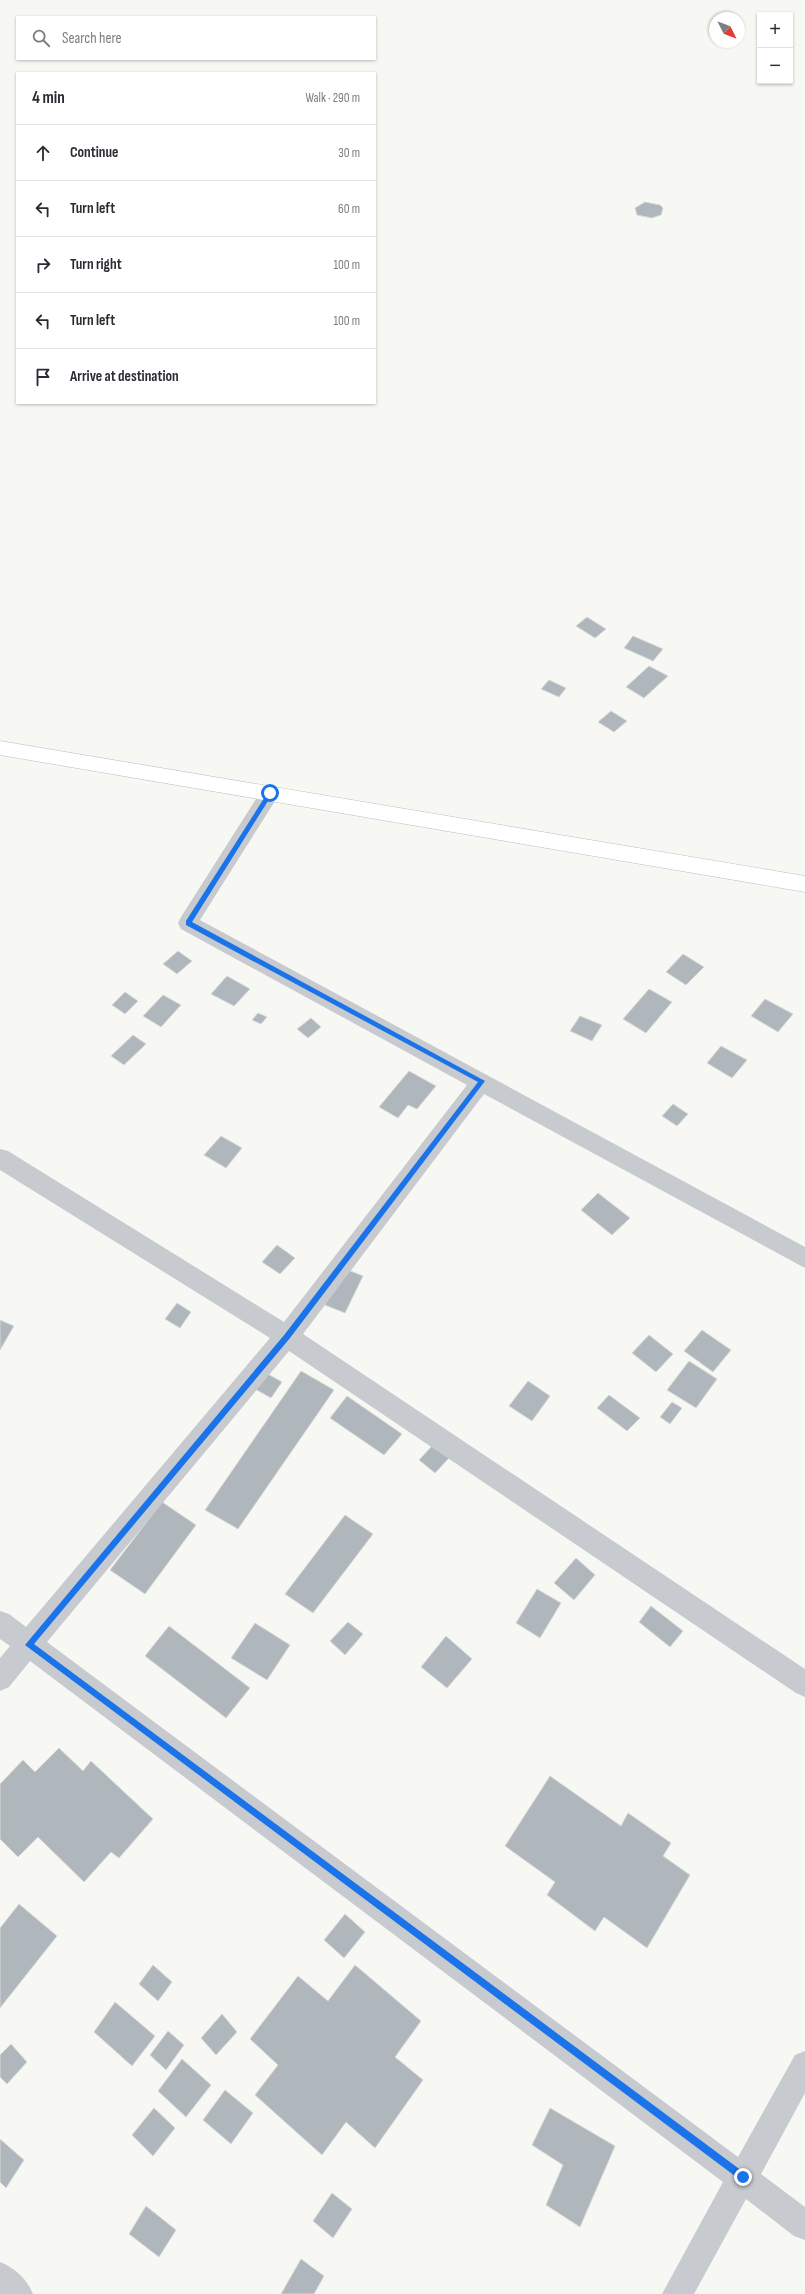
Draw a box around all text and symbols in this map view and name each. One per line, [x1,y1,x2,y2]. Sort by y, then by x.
north arrow [709,12,745,48]
map controls [757,12,793,84]
button: + [757,12,793,48]
search box [16,16,376,60]
icon: search [30,27,52,49]
text: Search here [62,29,122,48]
button: − [757,48,793,84]
text: 4 min [32,88,65,108]
text: Walk · 290 m [305,90,360,106]
icon: ahead [32,142,54,164]
text: Continue [70,143,119,162]
text: 30 m [338,145,360,161]
icon: left [32,198,54,220]
text: Turn left [70,199,115,218]
text: 60 m [338,201,360,217]
icon: right [32,254,54,276]
text: Turn right [70,255,122,274]
text: 100 m [333,257,360,273]
icon: left [32,310,54,332]
text: Turn left [70,311,115,330]
text: 100 m [333,313,360,329]
icon: arrive [32,366,54,388]
text: Arrive at destination [70,367,179,386]
route start [261,784,279,802]
route end [734,2168,752,2186]

